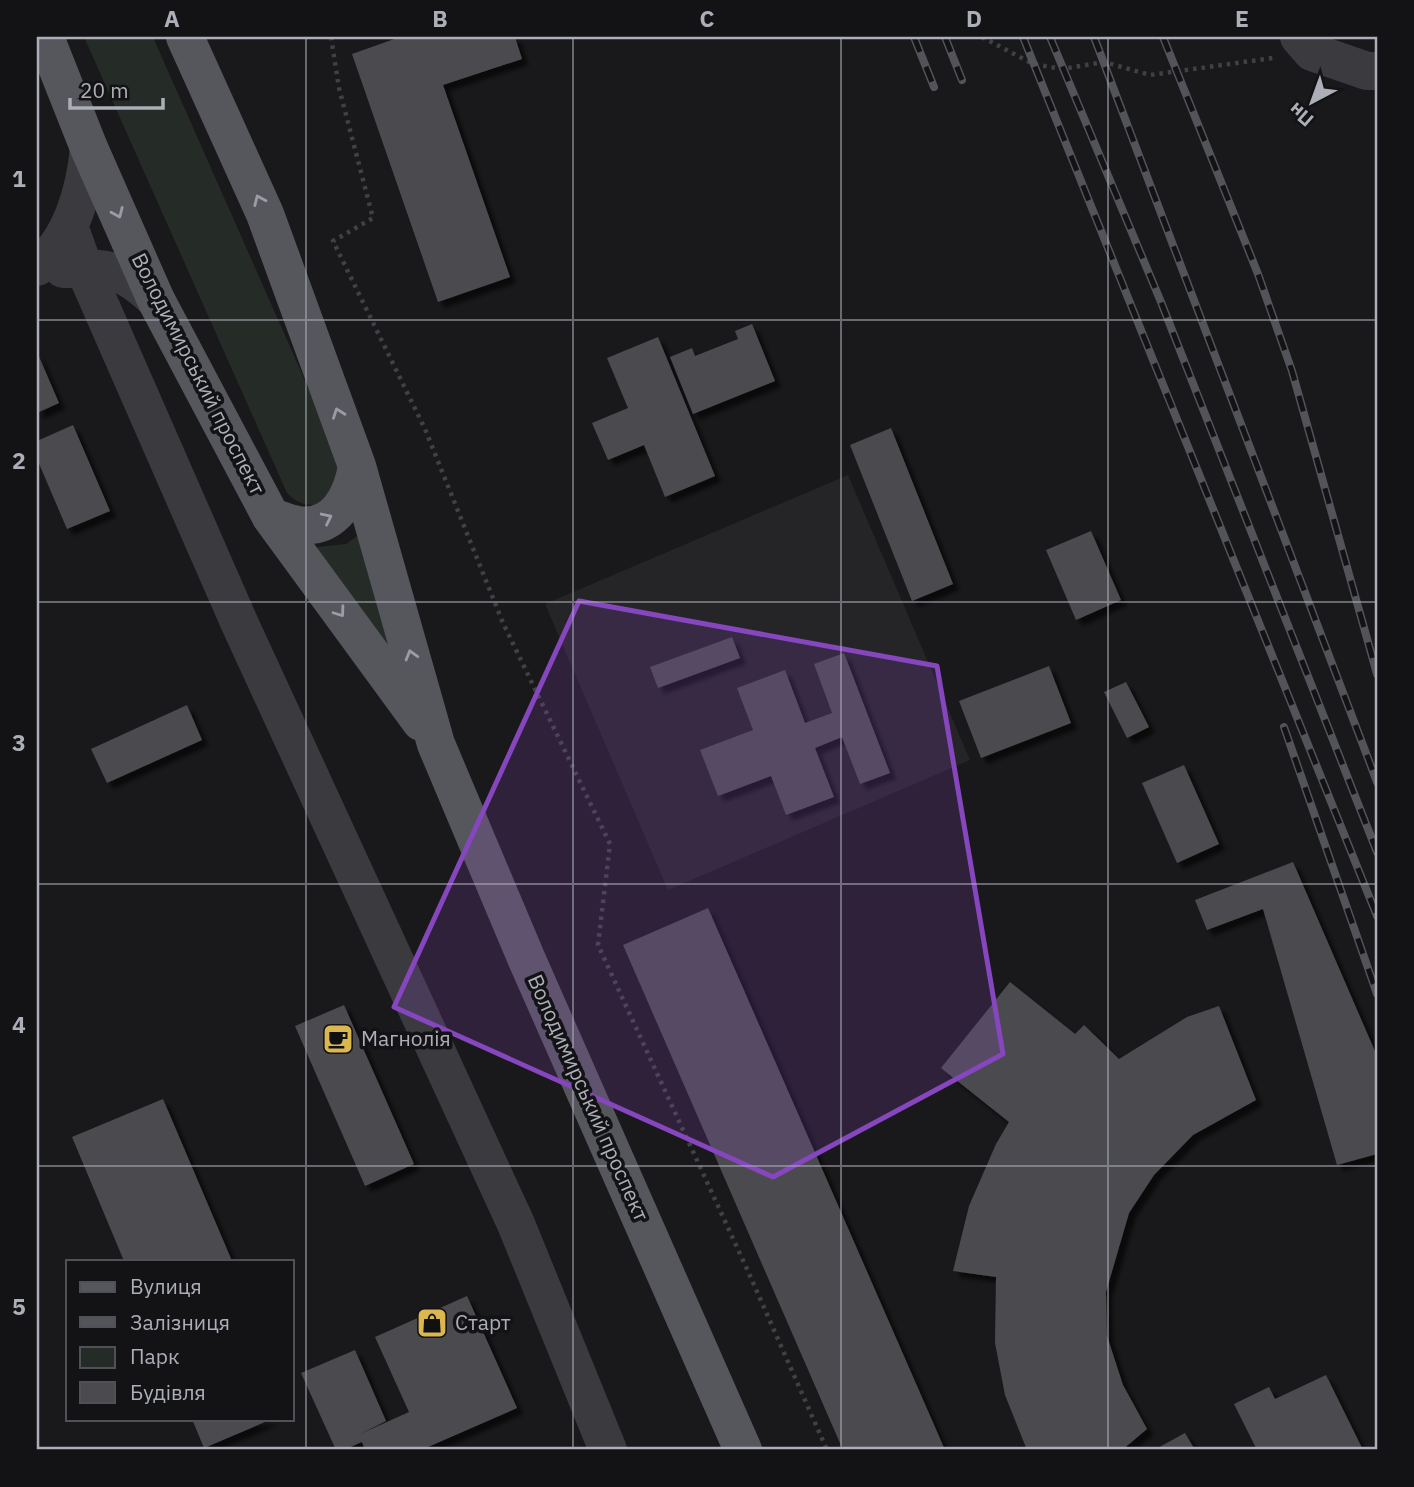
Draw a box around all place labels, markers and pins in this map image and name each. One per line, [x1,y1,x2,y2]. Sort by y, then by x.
cafe icon: Магнолія [321,1022,355,1056]
place label: Магнолія [361,1024,451,1052]
shop icon: Старт [415,1306,449,1340]
place label: Старт [455,1308,511,1336]

